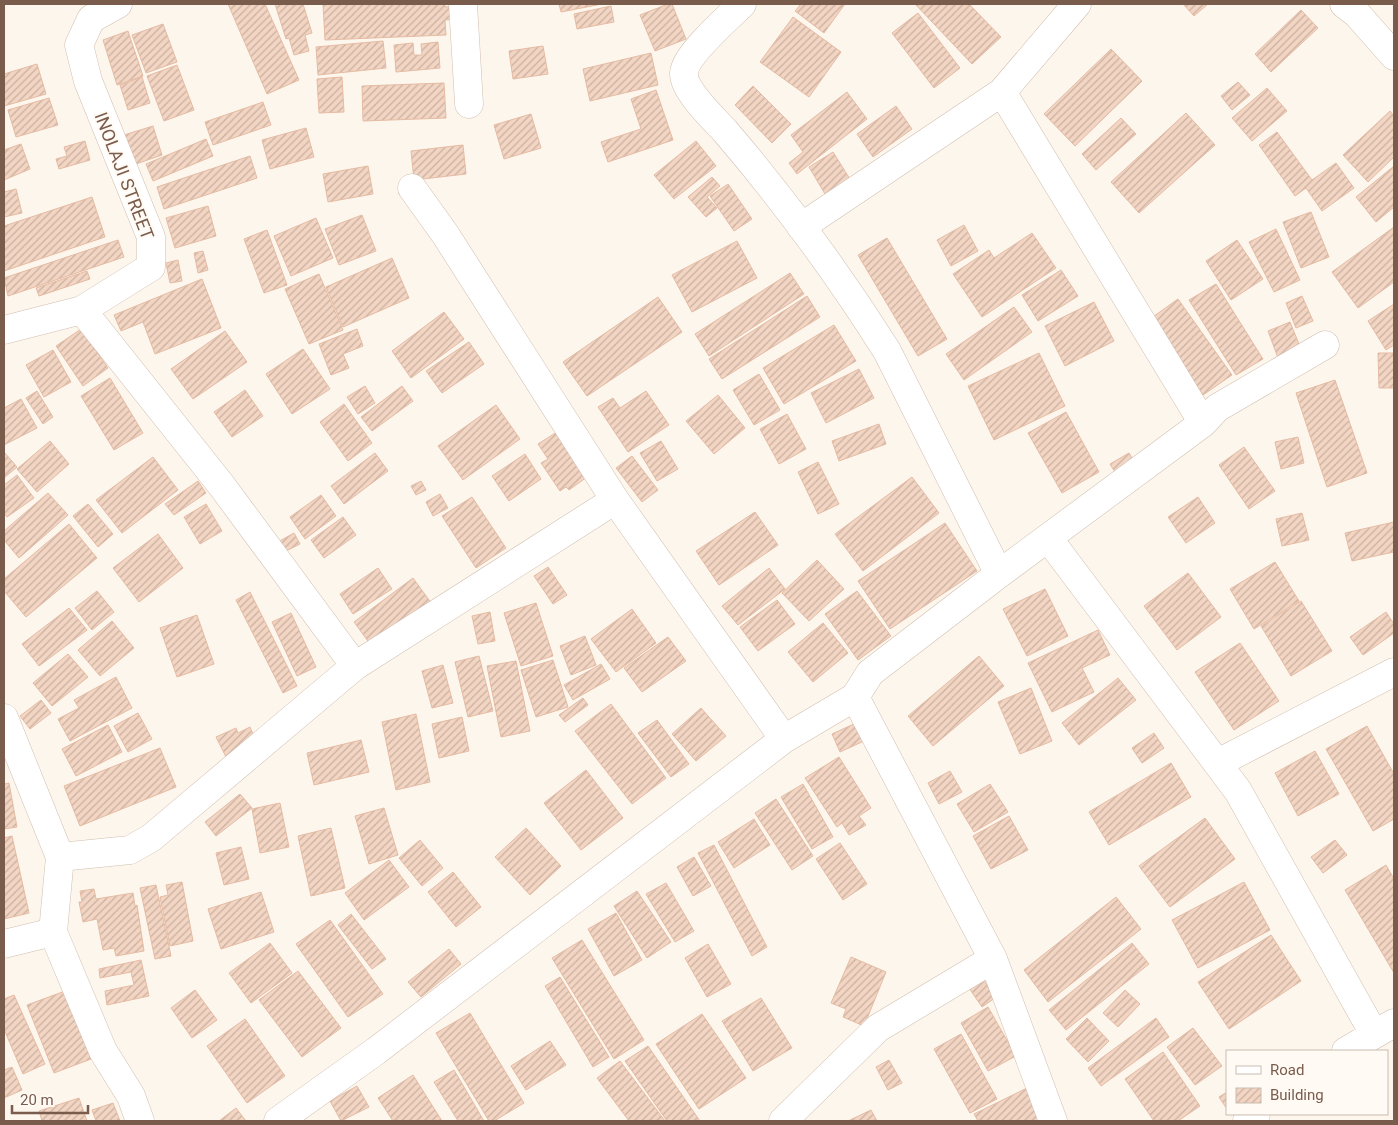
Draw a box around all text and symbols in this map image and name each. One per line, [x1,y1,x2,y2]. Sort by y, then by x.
street label: INOLAJI STREET [90,109,159,243]
legend [1226,1050,1388,1115]
text: Road [1270,1061,1304,1079]
scale bar [12,1082,89,1114]
text: Building [1270,1086,1324,1104]
text: 20 m [20,1091,54,1109]

